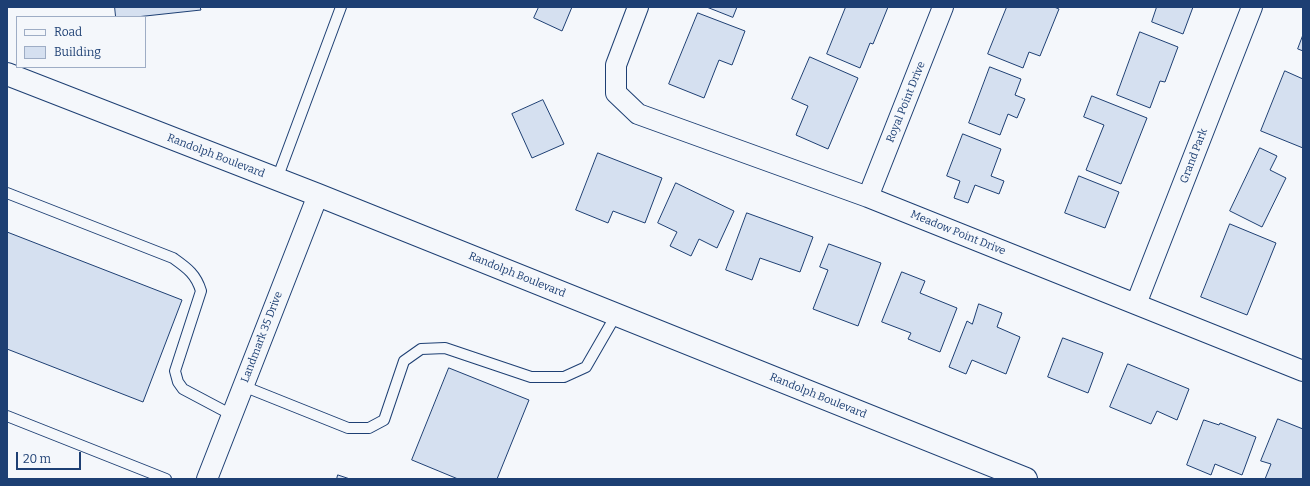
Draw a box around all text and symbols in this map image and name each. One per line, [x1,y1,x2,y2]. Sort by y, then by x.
legend [16,16,146,68]
text: Road [54,25,82,39]
text: Building [54,45,101,59]
street label: Royal Point Drive [884,60,928,144]
street label: Grand Park [1178,127,1210,185]
street label: Randolph Boulevard [165,131,267,181]
street label: Meadow Point Drive [908,208,1008,258]
street label: Randolph Boulevard [467,250,567,300]
street label: Landmark 35 Drive [239,290,285,384]
street label: Randolph Boulevard [768,371,868,421]
scale bar [18,444,83,470]
text: 20 m [23,452,51,466]

